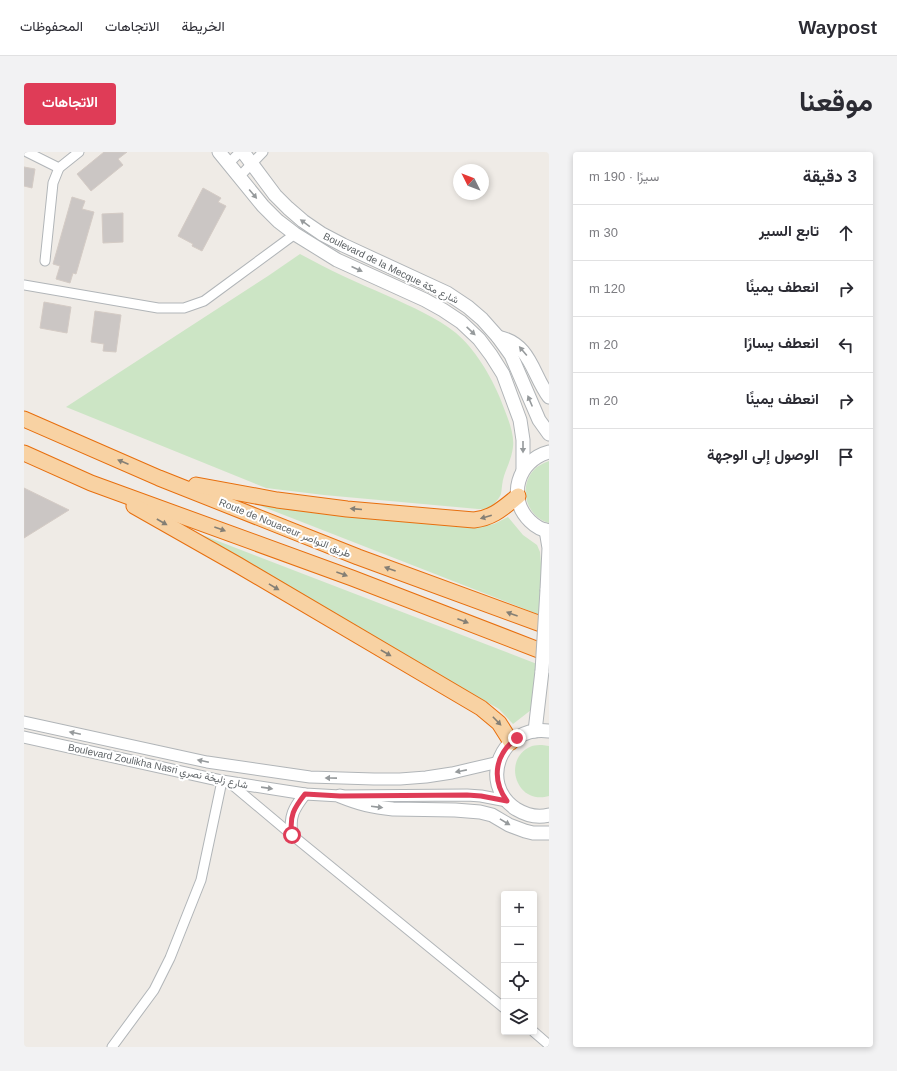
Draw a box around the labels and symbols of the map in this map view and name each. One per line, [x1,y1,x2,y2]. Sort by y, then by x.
north arrow [453,164,489,200]
one-way arrow [248,189,257,200]
one-way arrow [300,218,311,227]
street label: Boulevard de la Mecque شارع مكة [321,230,461,307]
one-way arrow [352,266,363,272]
one-way arrow [466,326,476,336]
one-way arrow [518,346,527,357]
one-way arrow [527,394,533,406]
one-way arrow [520,441,526,454]
one-way arrow [118,459,129,465]
street label: Route de Nouaceur طريق النواصر [217,496,353,561]
one-way arrow [350,506,362,513]
one-way arrow [479,514,491,520]
one-way arrow [156,518,168,525]
one-way arrow [214,527,226,533]
one-way arrow [384,566,396,572]
one-way arrow [336,572,348,578]
one-way arrow [269,583,279,591]
one-way arrow [506,611,518,617]
one-way arrow [457,618,469,624]
one-way arrow [380,650,392,657]
one-way arrow [492,716,501,726]
route end [508,729,526,747]
one-way arrow [69,730,82,736]
street label: Boulevard Zoulikha Nasri شارع زليخة نصري [66,742,249,793]
one-way arrow [196,758,209,764]
one-way arrow [455,769,467,775]
one-way arrow [324,775,337,781]
one-way arrow [261,785,274,791]
one-way arrow [371,804,383,810]
one-way arrow [499,819,511,826]
route start [283,826,301,844]

